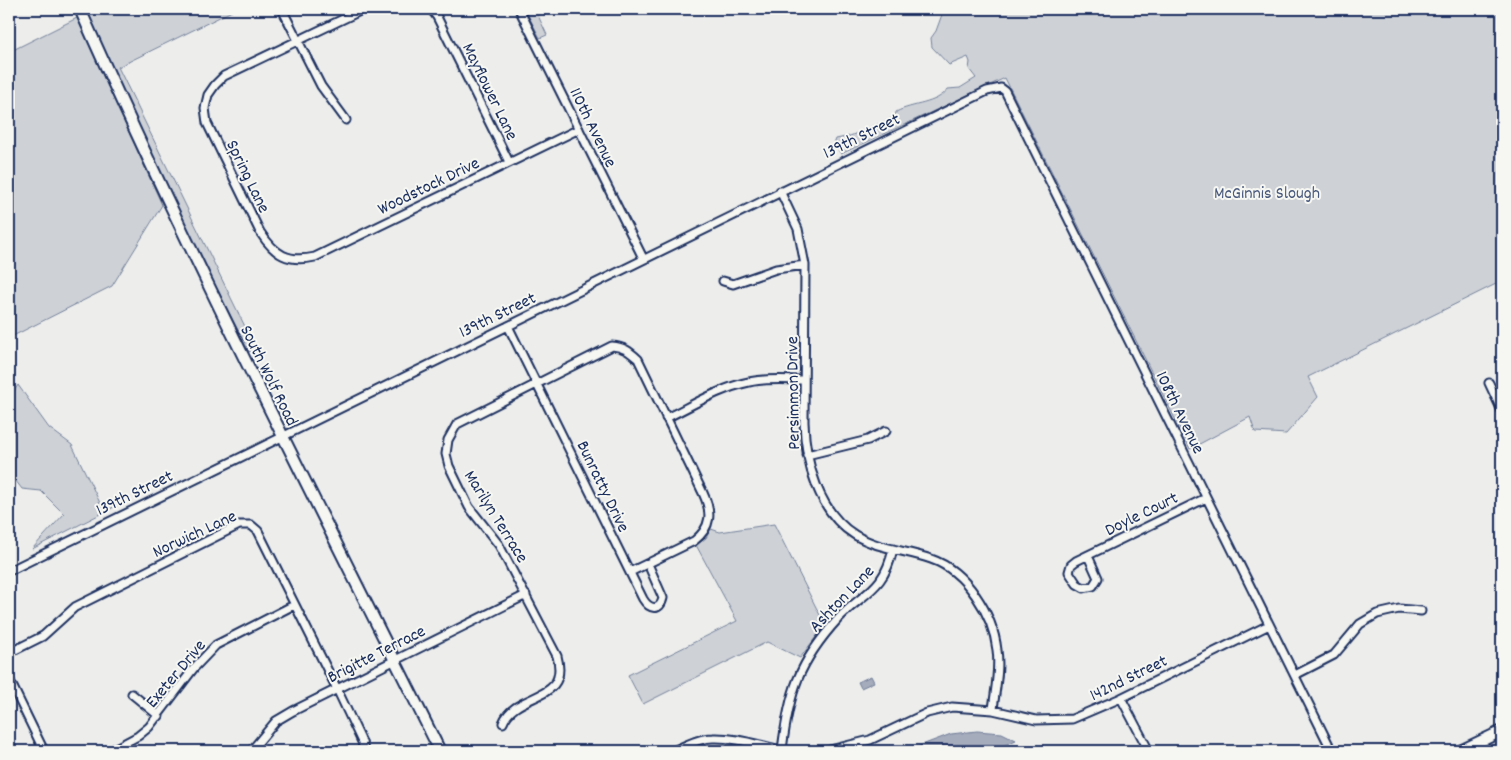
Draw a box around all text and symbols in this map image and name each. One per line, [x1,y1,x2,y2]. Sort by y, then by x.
street label: Mayflower Lane [454,39,523,145]
street label: 110th Avenue [562,84,622,172]
street label: 139th Street [819,108,905,167]
street label: Spring Lane [218,136,275,218]
street label: Woodstock Drive [374,152,484,223]
park label: McGinnis Slough [1214,182,1320,207]
street label: 139th Street [455,287,541,346]
street label: South Wolf Road [233,321,303,431]
street label: Persimmon Drive [781,336,808,450]
street label: 108th Avenue [1148,368,1210,459]
street label: Bunratty Drive [569,437,635,537]
street label: 139th Street [92,465,178,524]
street label: Marilyn Terrace [456,466,533,569]
street label: Doyle Court [1101,487,1183,544]
street label: Norwich Lane [149,505,241,566]
street label: Ashton Lane [804,561,881,639]
street label: Brigitte Terrace [324,620,431,691]
street label: Exeter Drive [141,635,213,714]
street label: 142nd Street [1086,649,1173,709]

